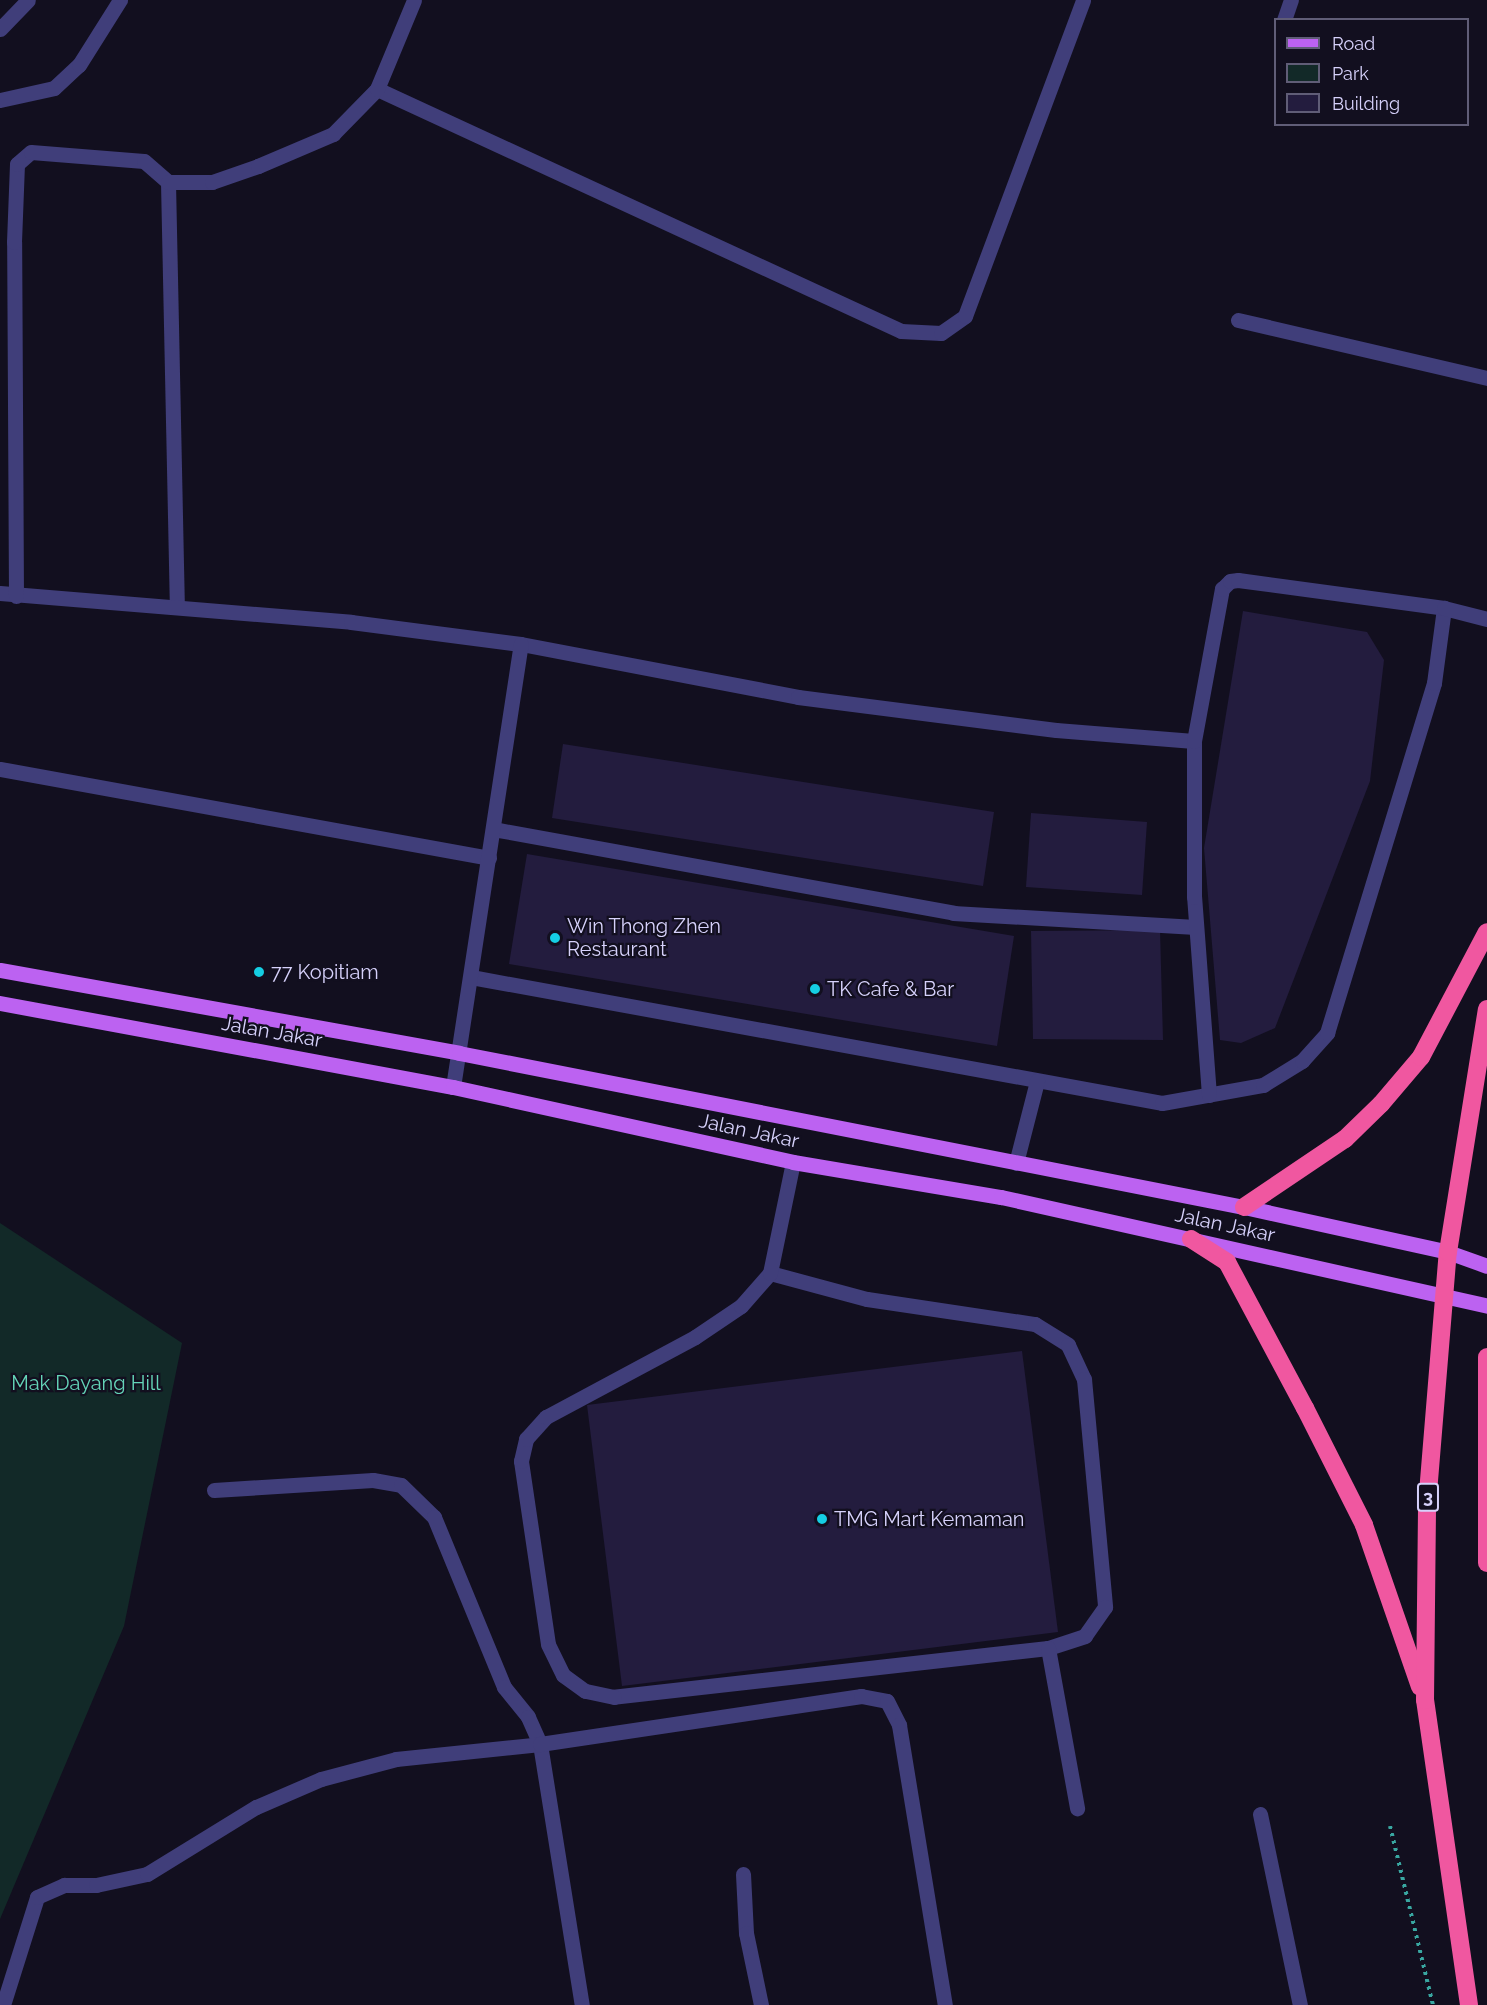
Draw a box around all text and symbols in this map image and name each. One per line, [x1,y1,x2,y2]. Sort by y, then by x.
legend [1274,18,1469,126]
text: Road [1332,33,1375,54]
text: Park [1332,63,1369,84]
text: Building [1332,93,1400,114]
place label: Win Thong Zhen Restaurant [567,915,722,962]
marker: Win Thong Zhen Restaurant [548,931,562,945]
place label: 77 Kopitiam [271,960,379,984]
marker: 77 Kopitiam [252,965,266,979]
place label: TK Cafe & Bar [827,977,954,1001]
marker: TK Cafe & Bar [808,982,822,996]
street label: Jalan Jakar [220,1011,324,1053]
street label: Jalan Jakar [696,1109,802,1153]
street label: Jalan Jakar [1172,1203,1278,1247]
park label: Mak Dayang Hill [11,1371,161,1395]
road number: 3 [1416,1482,1440,1512]
place label: TMG Mart Kemaman [834,1507,1025,1531]
marker: TMG Mart Kemaman [815,1512,829,1526]

